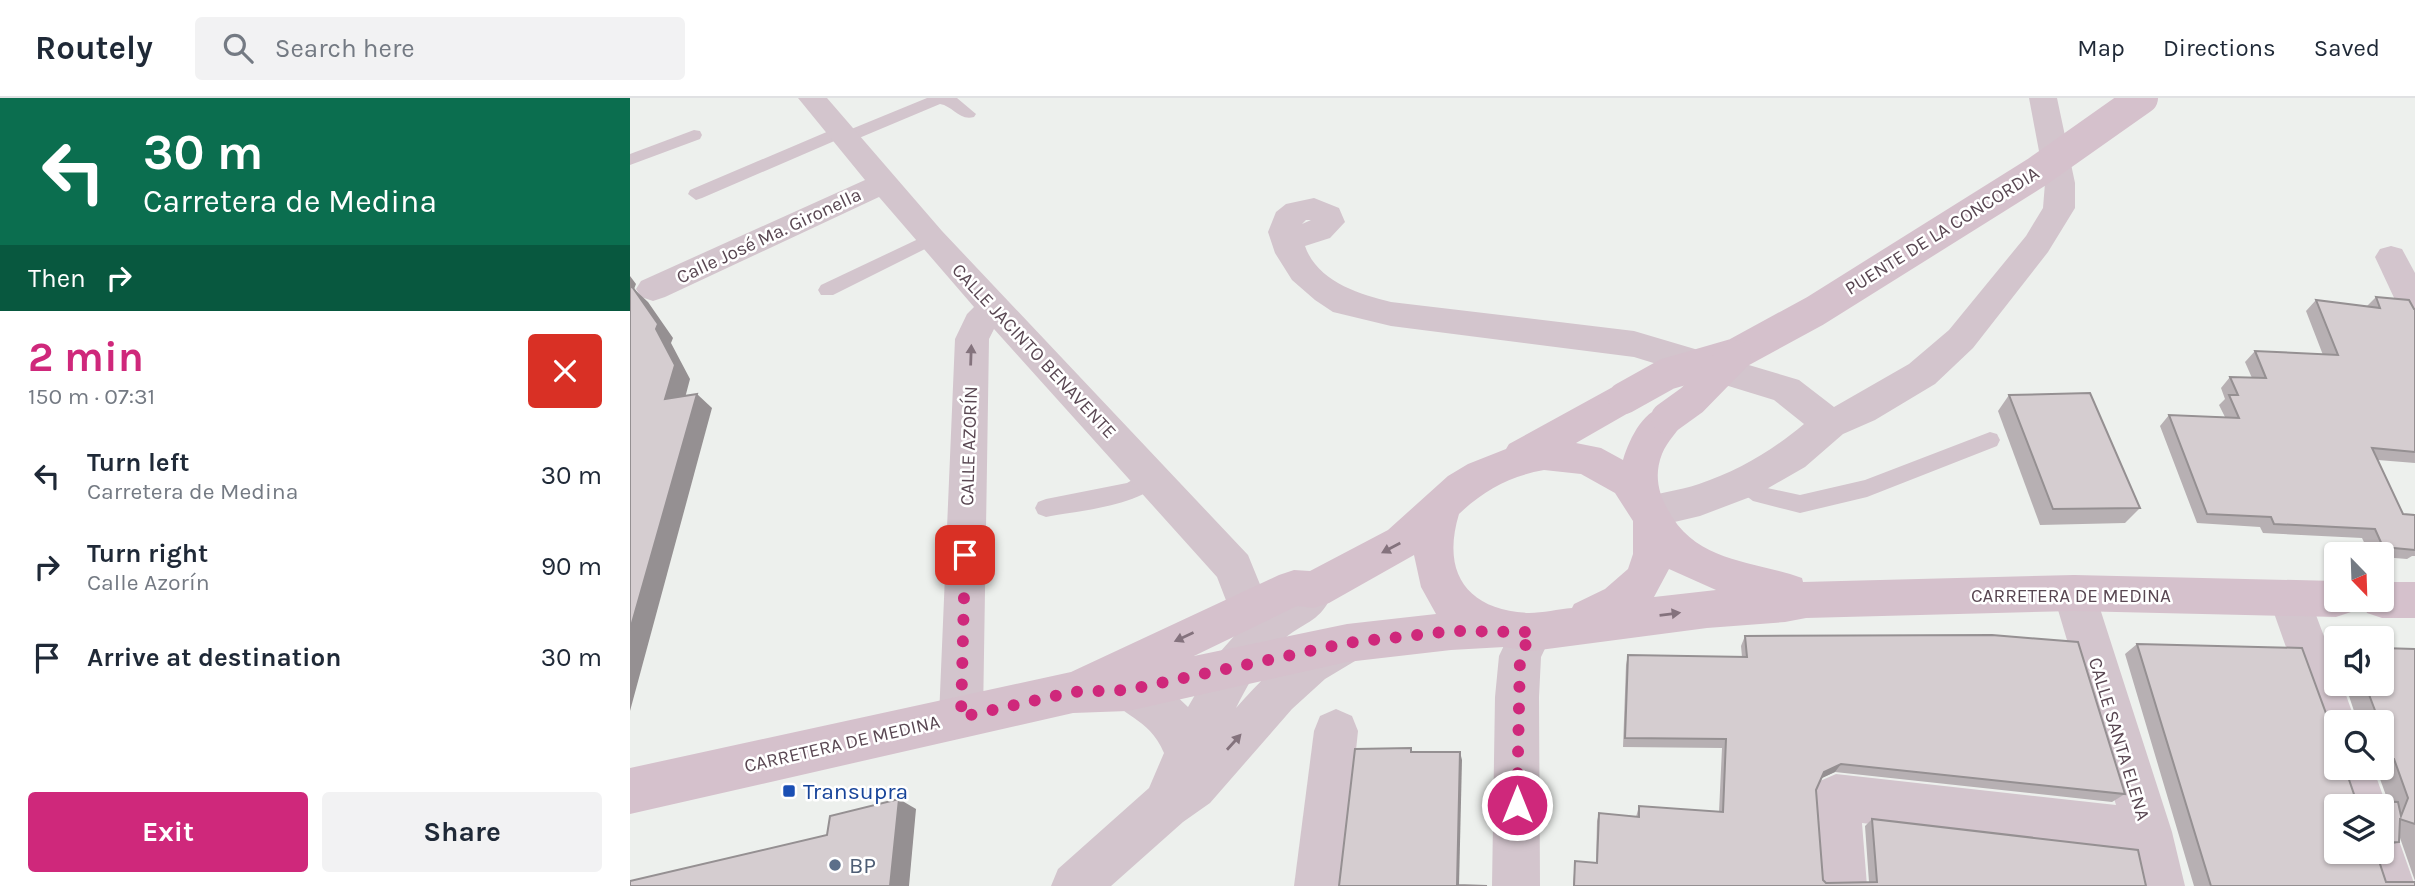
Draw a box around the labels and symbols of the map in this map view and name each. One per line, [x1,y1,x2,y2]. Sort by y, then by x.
street label: PUENTE DE LA CONCORDIA [1841,162,2043,300]
street label: Calle José Mª. Gironella [673,184,865,288]
street label: CALLE JACINTO BENAVENTE [947,259,1121,443]
one-way arrow [966,344,977,366]
street label: CALLE AZORÍN [955,386,982,506]
pin [935,525,995,585]
one-way arrow [1381,542,1400,554]
north arrow [2324,542,2394,612]
street label: CARRETERA DE MEDINA [1971,585,2171,607]
one-way arrow [1659,608,1681,619]
one-way arrow [1174,632,1194,643]
street label: CALLE SANTA ELENA [2084,655,2154,823]
street label: CARRETERA DE MEDINA [742,711,942,777]
one-way arrow [1226,734,1241,751]
position arrow [1480,768,1554,842]
place label: Transupra [803,778,908,805]
marker: Transupra [781,783,797,799]
place label: BP [849,852,876,879]
marker: BP [827,857,843,873]

